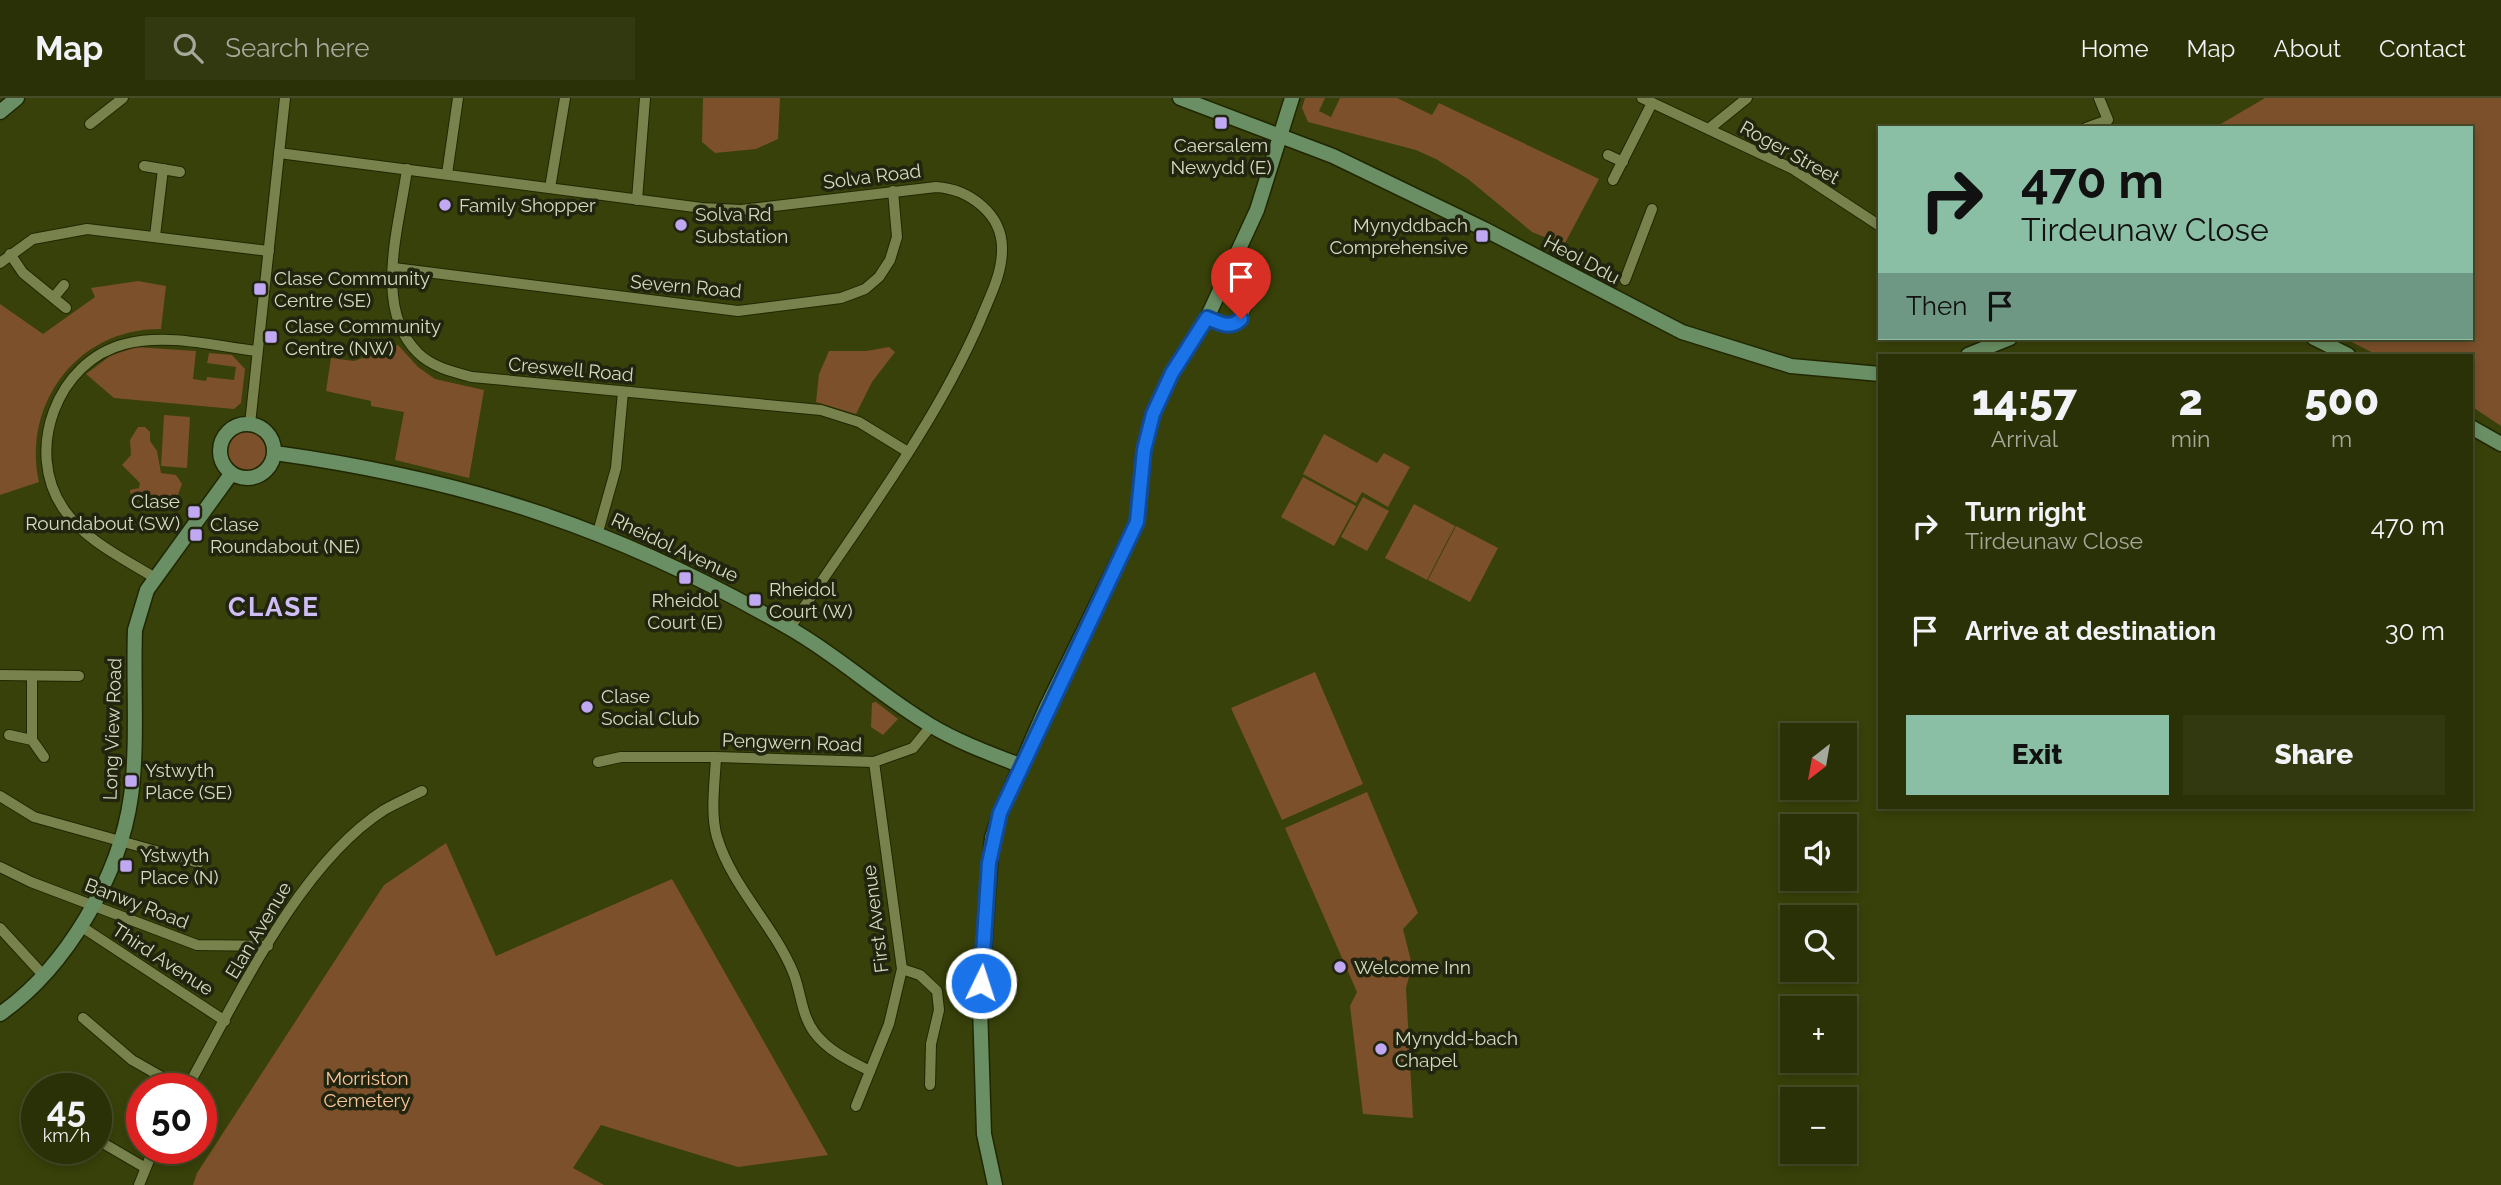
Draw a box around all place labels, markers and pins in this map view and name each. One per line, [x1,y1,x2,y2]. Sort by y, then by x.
marker: Caersalem Newydd (E) [1213,115,1229,131]
place label: Caersalem Newydd (E) [1170,134,1272,178]
place label: Family Shopper [459,194,596,216]
marker: Family Shopper [437,197,453,213]
place label: Solva Rd Substation [695,203,788,247]
place label: Mynyddbach Comprehensive [1329,214,1468,258]
marker: Solva Rd Substation [673,217,689,233]
marker: Mynyddbach Comprehensive [1474,228,1490,244]
pin [1211,247,1271,319]
place label: Clase Community Centre (SE) [274,267,430,311]
marker: Clase Community Centre (SE) [252,281,268,297]
place label: Clase Community Centre (NW) [285,315,441,359]
marker: Clase Community Centre (NW) [263,329,279,345]
place label: Clase Roundabout (SW) [25,490,180,534]
marker: Clase Roundabout (SW) [186,504,202,520]
place label: Clase Roundabout (NE) [210,513,360,557]
marker: Clase Roundabout (NE) [188,527,204,543]
marker: Rheidol Court (E) [677,570,693,586]
place label: Rheidol Court (W) [769,578,853,622]
place label: Rheidol Court (E) [647,589,723,633]
marker: Rheidol Court (W) [747,592,763,608]
place label: Clase Social Club [601,685,699,729]
marker: Clase Social Club [579,699,595,715]
place label: Ystwyth Place (SE) [145,759,232,803]
marker: Ystwyth Place (SE) [123,773,139,789]
place label: Ystwyth Place (N) [140,844,219,888]
marker: Ystwyth Place (N) [118,858,134,874]
place label: Welcome Inn [1354,956,1471,978]
marker: Welcome Inn [1332,959,1348,975]
place label: Mynydd-bach Chapel [1395,1027,1518,1071]
marker: Mynydd-bach Chapel [1373,1041,1389,1057]

